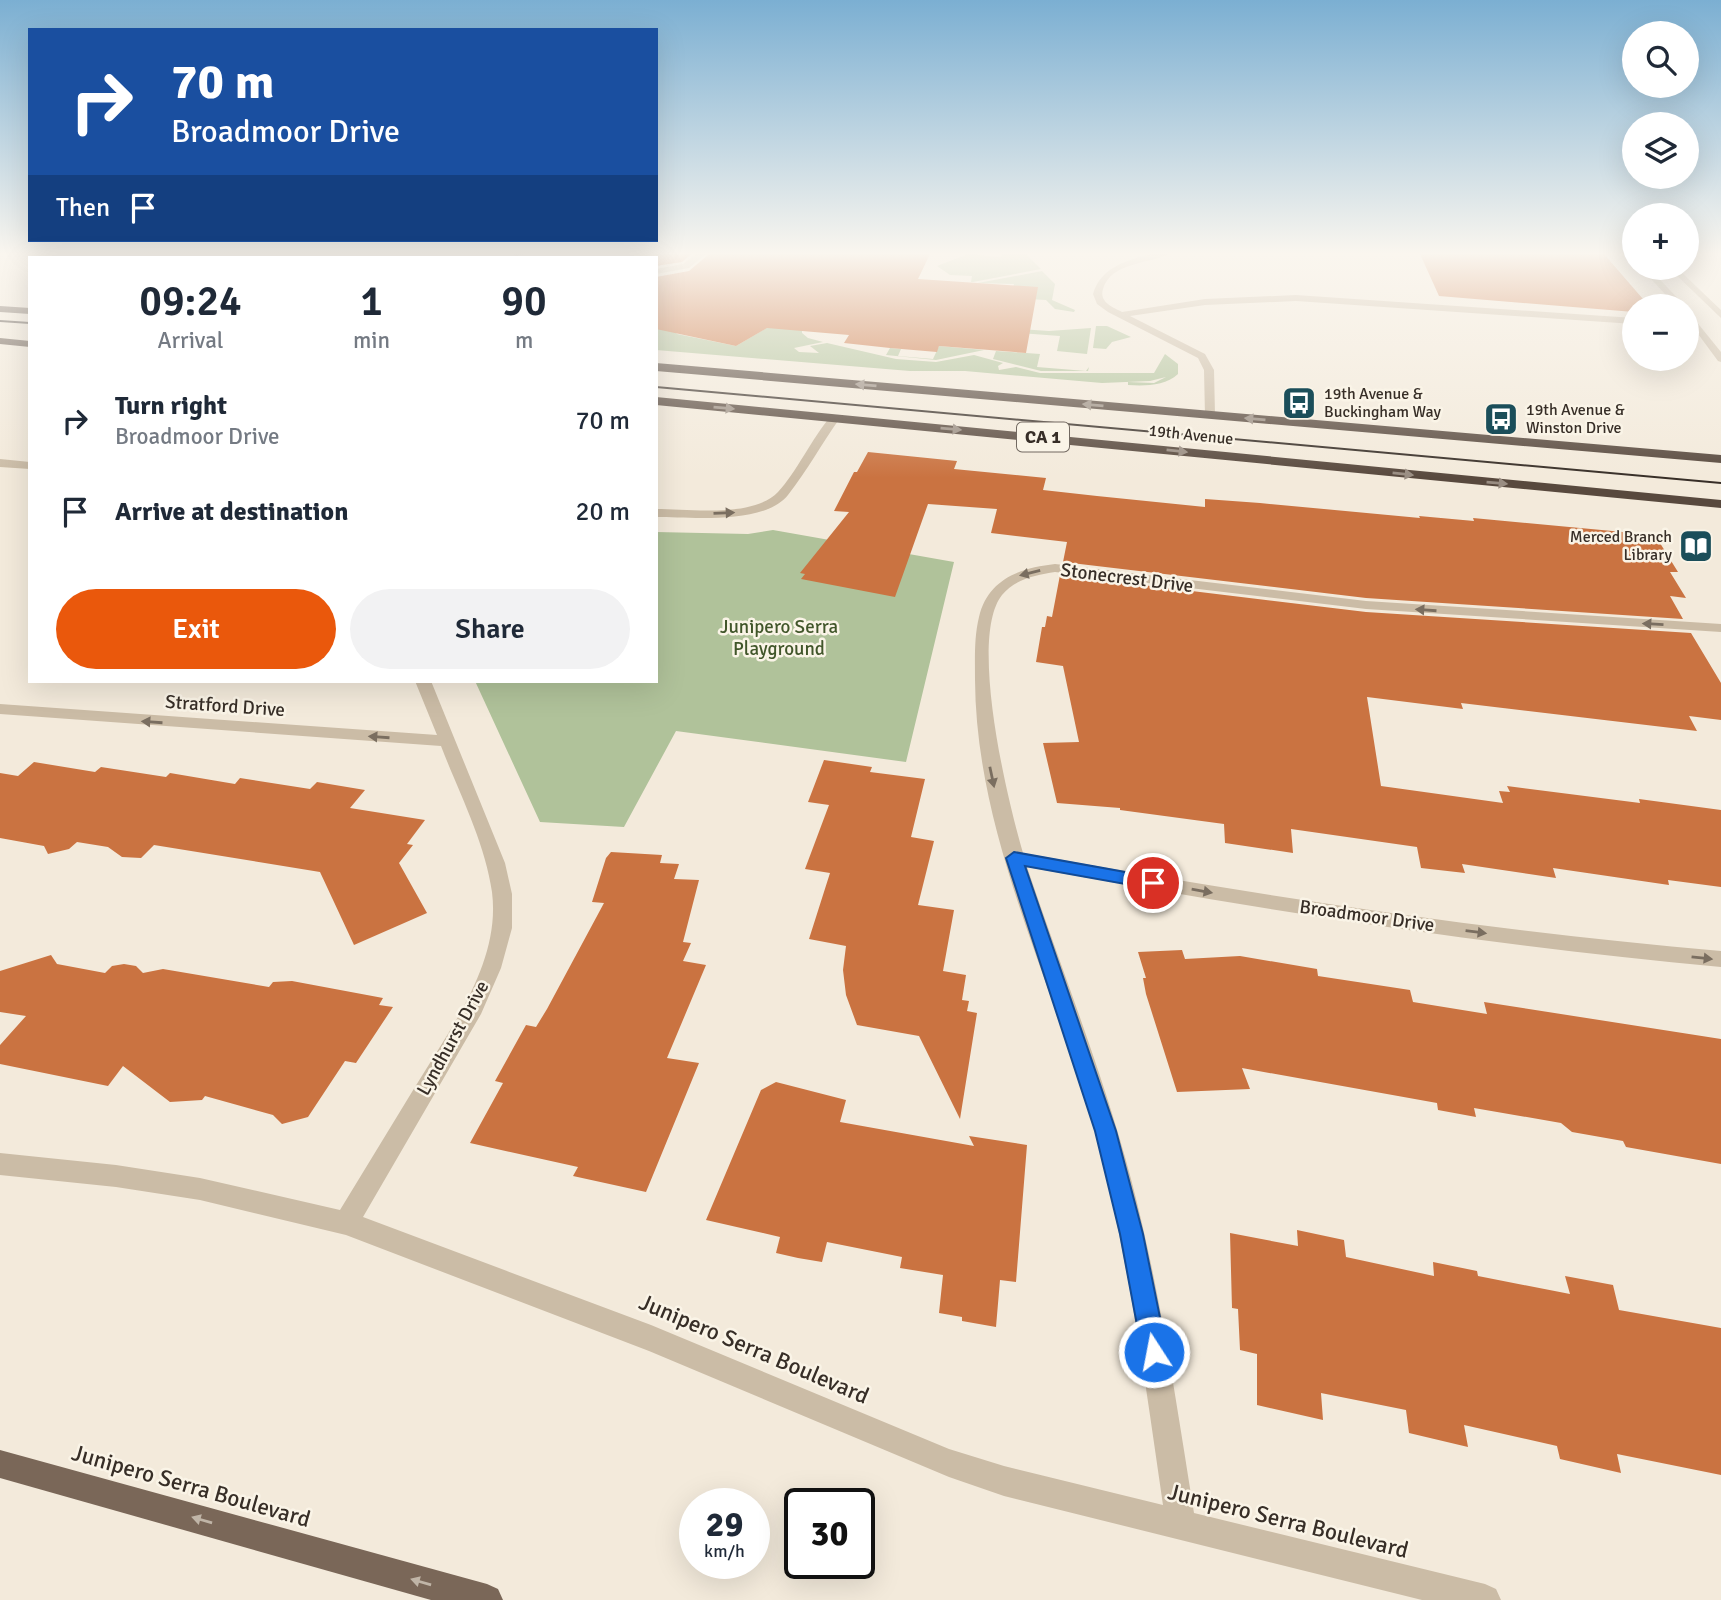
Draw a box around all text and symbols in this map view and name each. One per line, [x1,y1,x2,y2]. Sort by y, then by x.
map controls [1622,21,1699,371]
button: search [1622,21,1699,98]
text: 70 m [171,52,274,112]
icon: right [56,56,147,147]
text: Broadmoor Drive [171,112,400,151]
button: layers [1622,112,1699,189]
icon: arrive [124,189,162,227]
text: Then [56,192,110,224]
button: + [1622,203,1699,280]
text: 09:24 [139,276,242,327]
text: 1 [360,276,383,327]
text: 90 [501,276,547,327]
button: − [1622,294,1699,371]
text: Arrival [157,326,224,355]
text: min [353,326,390,355]
text: m [515,326,533,355]
one-way arrow [855,379,877,390]
bus stop icon: 19th Avenue & Buckingham Way [1280,384,1318,422]
place label: 19th Avenue & Buckingham Way [1324,384,1441,422]
text: Turn right [115,390,227,422]
one-way arrow [1082,399,1104,410]
bus stop icon: 19th Avenue & Winston Drive [1482,400,1520,438]
place label: 19th Avenue & Winston Drive [1526,400,1625,438]
icon: right [56,402,94,440]
one-way arrow [713,403,735,414]
text: 70 m [575,405,630,437]
one-way arrow [1244,413,1266,424]
street label: 19th Avenue [1148,421,1234,449]
text: Broadmoor Drive [115,422,280,451]
road number: CA 1 [1017,422,1069,452]
one-way arrow [940,424,962,435]
one-way arrow [1166,446,1188,457]
one-way arrow [1393,469,1415,480]
one-way arrow [1486,478,1508,489]
icon: arrive [56,493,94,531]
text: Arrive at destination [115,496,348,528]
text: 20 m [575,496,630,528]
one-way arrow [714,508,736,519]
place label: Merced Branch Library [1570,527,1673,565]
library icon: Merced Branch Library [1677,527,1715,565]
street label: Stonecrest Drive [1059,558,1195,598]
one-way arrow [1019,568,1041,579]
button: Exit [56,589,336,669]
button: Share [350,589,630,669]
one-way arrow [1415,604,1437,615]
park label: Junipero Serra Playground [720,615,838,661]
one-way arrow [1642,618,1664,629]
street label: Stratford Drive [164,690,286,722]
one-way arrow [141,716,163,727]
one-way arrow [368,731,390,742]
one-way arrow [986,766,997,788]
pin [1123,853,1183,913]
icon: arrive [1134,864,1172,902]
one-way arrow [1191,886,1213,897]
street label: Broadmoor Drive [1298,895,1436,937]
one-way arrow [1465,927,1487,938]
one-way arrow [1691,952,1713,963]
street label: Lyndhurst Drive [412,976,494,1100]
street label: Junipero Serra Boulevard [635,1287,873,1411]
position arrow [1117,1315,1191,1389]
street label: Junipero Serra Boulevard [68,1438,314,1534]
street label: Junipero Serra Boulevard [1165,1477,1411,1565]
speed limit sign: 30 [784,1488,875,1579]
text: 29 [706,1503,743,1546]
one-way arrow [191,1515,212,1525]
text: km/h [704,1540,745,1562]
one-way arrow [411,1576,432,1586]

